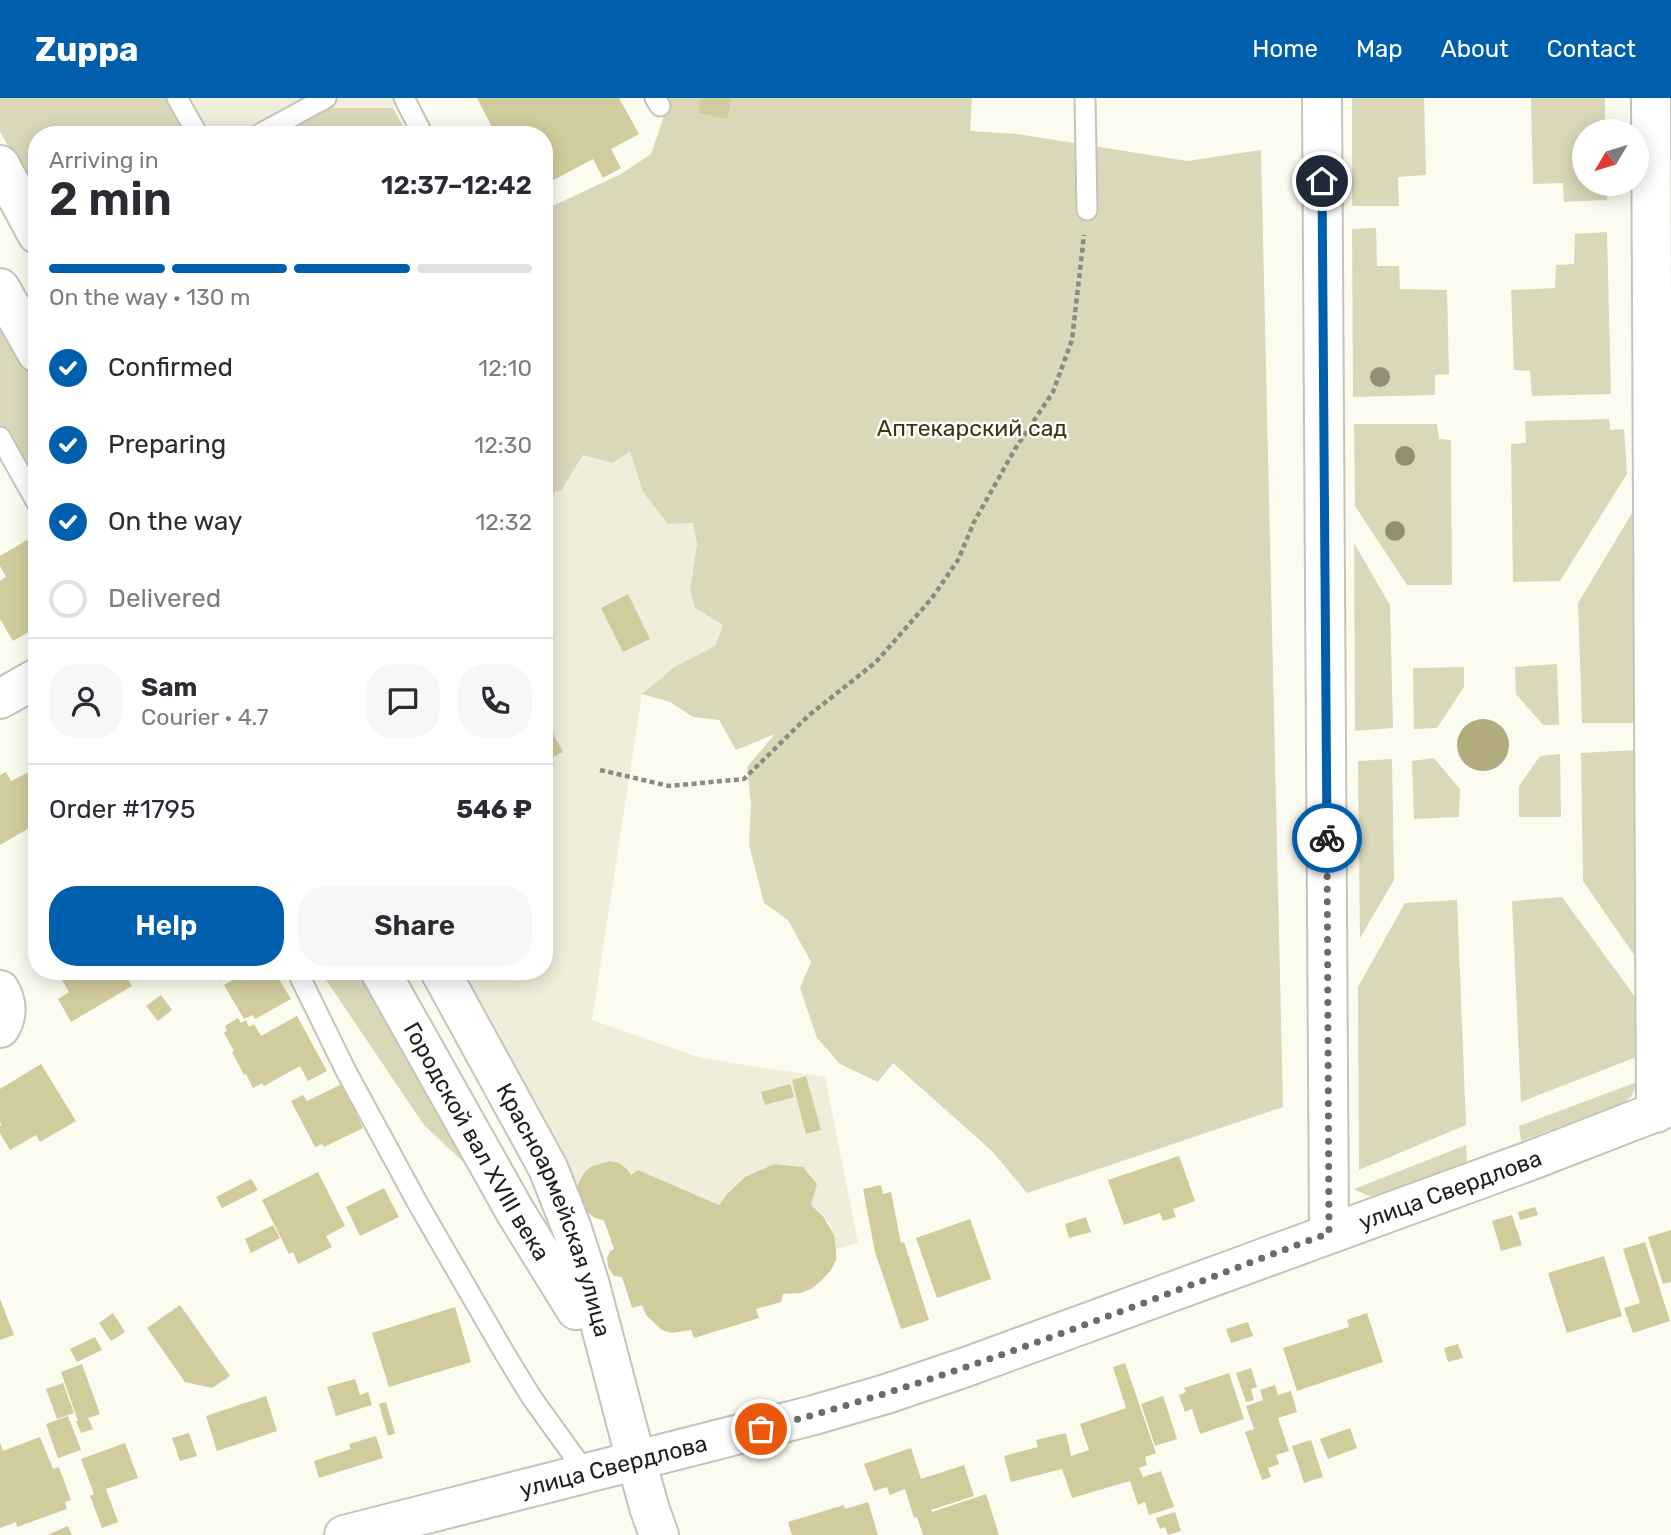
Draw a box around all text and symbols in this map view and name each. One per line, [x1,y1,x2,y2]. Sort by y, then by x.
text: Zuppa [35,30,138,69]
text: Home [1252,35,1318,63]
text: Map [1356,35,1403,63]
text: About [1441,35,1509,63]
text: Contact [1547,35,1636,63]
north arrow [1572,119,1648,196]
map controls [1572,119,1649,196]
text: Arriving in [49,146,159,174]
pin [1292,151,1352,211]
icon: home [1303,162,1341,200]
text: 12:37–12:42 [381,170,532,201]
text: 2 min [49,172,172,227]
text: On the way · 130 m [49,283,250,311]
icon: check [49,349,87,387]
text: Confirmed [108,352,233,383]
text: 12:10 [478,354,532,382]
park label: Аптекарский сад [877,414,1067,442]
icon: check [49,426,87,464]
text: Preparing [108,429,226,460]
text: 12:30 [474,431,532,459]
icon: check [49,503,87,541]
text: On the way [108,506,242,537]
text: 12:32 [475,508,532,536]
text: Delivered [108,583,221,614]
button: person [49,664,123,738]
button: chat [366,664,440,738]
button: phone [458,664,532,738]
text: Sam [141,672,197,703]
text: Courier · 4.7 [141,703,268,731]
text: Order #1795 [49,794,195,825]
text: 546 ₽ [456,794,532,825]
courier [1292,803,1362,873]
icon: bike [1308,819,1346,857]
button: Help [49,886,284,966]
button: Share [298,886,532,966]
street label: Городской вал XVIII века [398,1017,556,1266]
street label: Красноармейская улица [490,1078,617,1340]
street label: улица Свердлова [1355,1144,1546,1236]
pin [731,1399,791,1459]
icon: bag [742,1410,780,1448]
street label: улица Свердлова [517,1429,710,1504]

